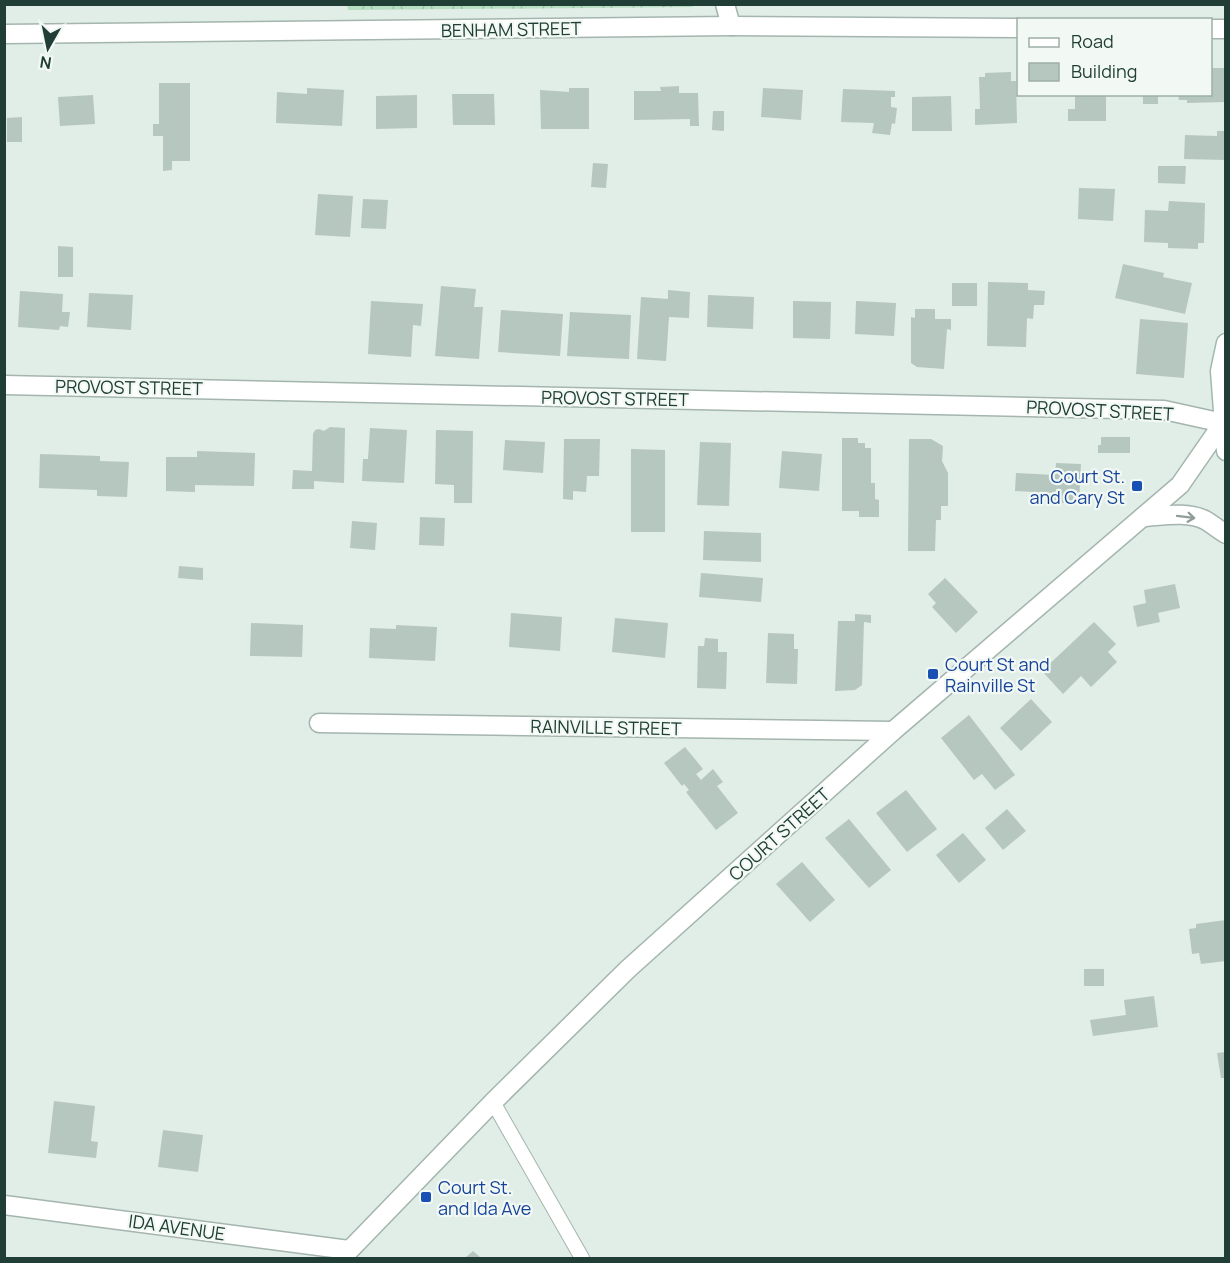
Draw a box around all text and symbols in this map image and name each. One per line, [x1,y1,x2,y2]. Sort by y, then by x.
street label: BENHAM STREET [441,16,582,42]
north arrow [18,18,78,78]
legend [1017,18,1212,96]
text: Road [1071,29,1114,53]
text: N [38,51,53,75]
text: Building [1071,59,1137,83]
street label: PROVOST STREET [55,374,203,400]
street label: PROVOST STREET [541,385,689,411]
street label: PROVOST STREET [1026,394,1175,426]
place label: Court St. and Cary St [1029,464,1125,509]
marker: Court St. and Cary St [1130,479,1144,493]
one-way arrow [1176,511,1196,522]
place label: Court St and Rainville St [945,652,1050,697]
marker: Court St and Rainville St [926,667,940,681]
street label: RAINVILLE STREET [530,714,682,740]
street label: COURT STREET [723,782,835,886]
place label: Court St. and Ida Ave [438,1175,531,1220]
marker: Court St. and Ida Ave [419,1190,433,1204]
street label: IDA AVENUE [127,1208,227,1246]

